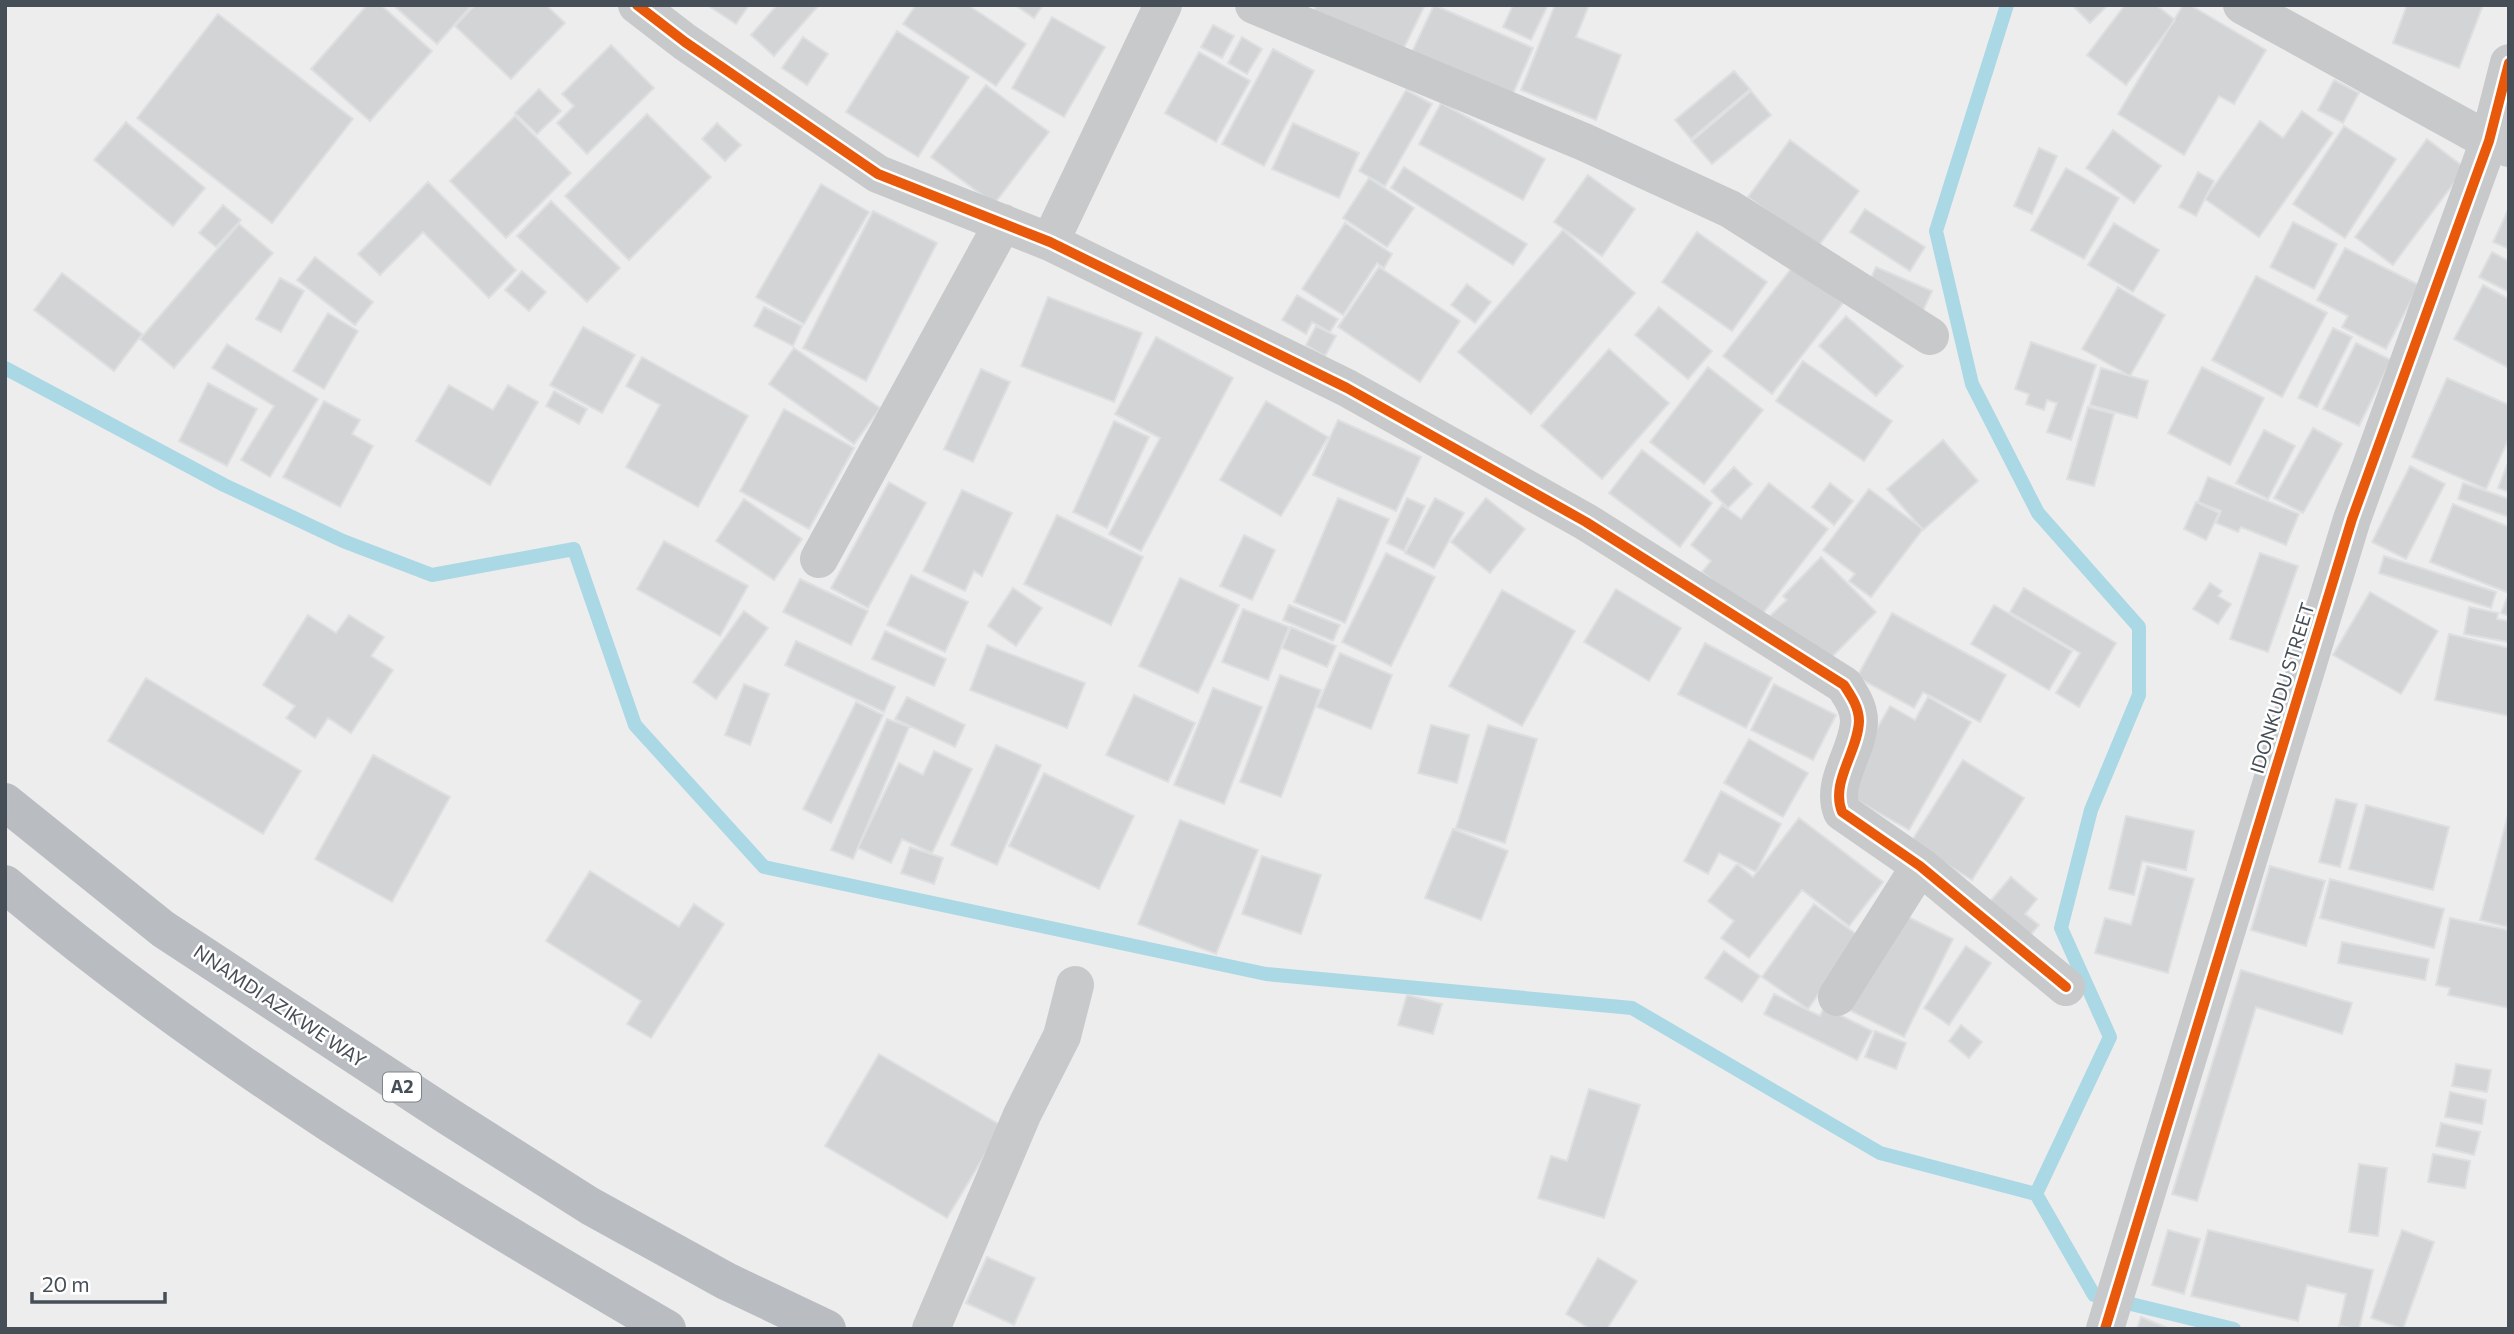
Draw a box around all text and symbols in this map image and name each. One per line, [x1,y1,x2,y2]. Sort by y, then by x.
street label: IDONKUDU STREET [2245,599,2319,776]
street label: NNAMDI AZIKWE WAY [190,939,371,1072]
road number: A2 [383,1072,421,1102]
scale bar [32,1260,164,1304]
text: 20 m [42,1271,90,1296]

